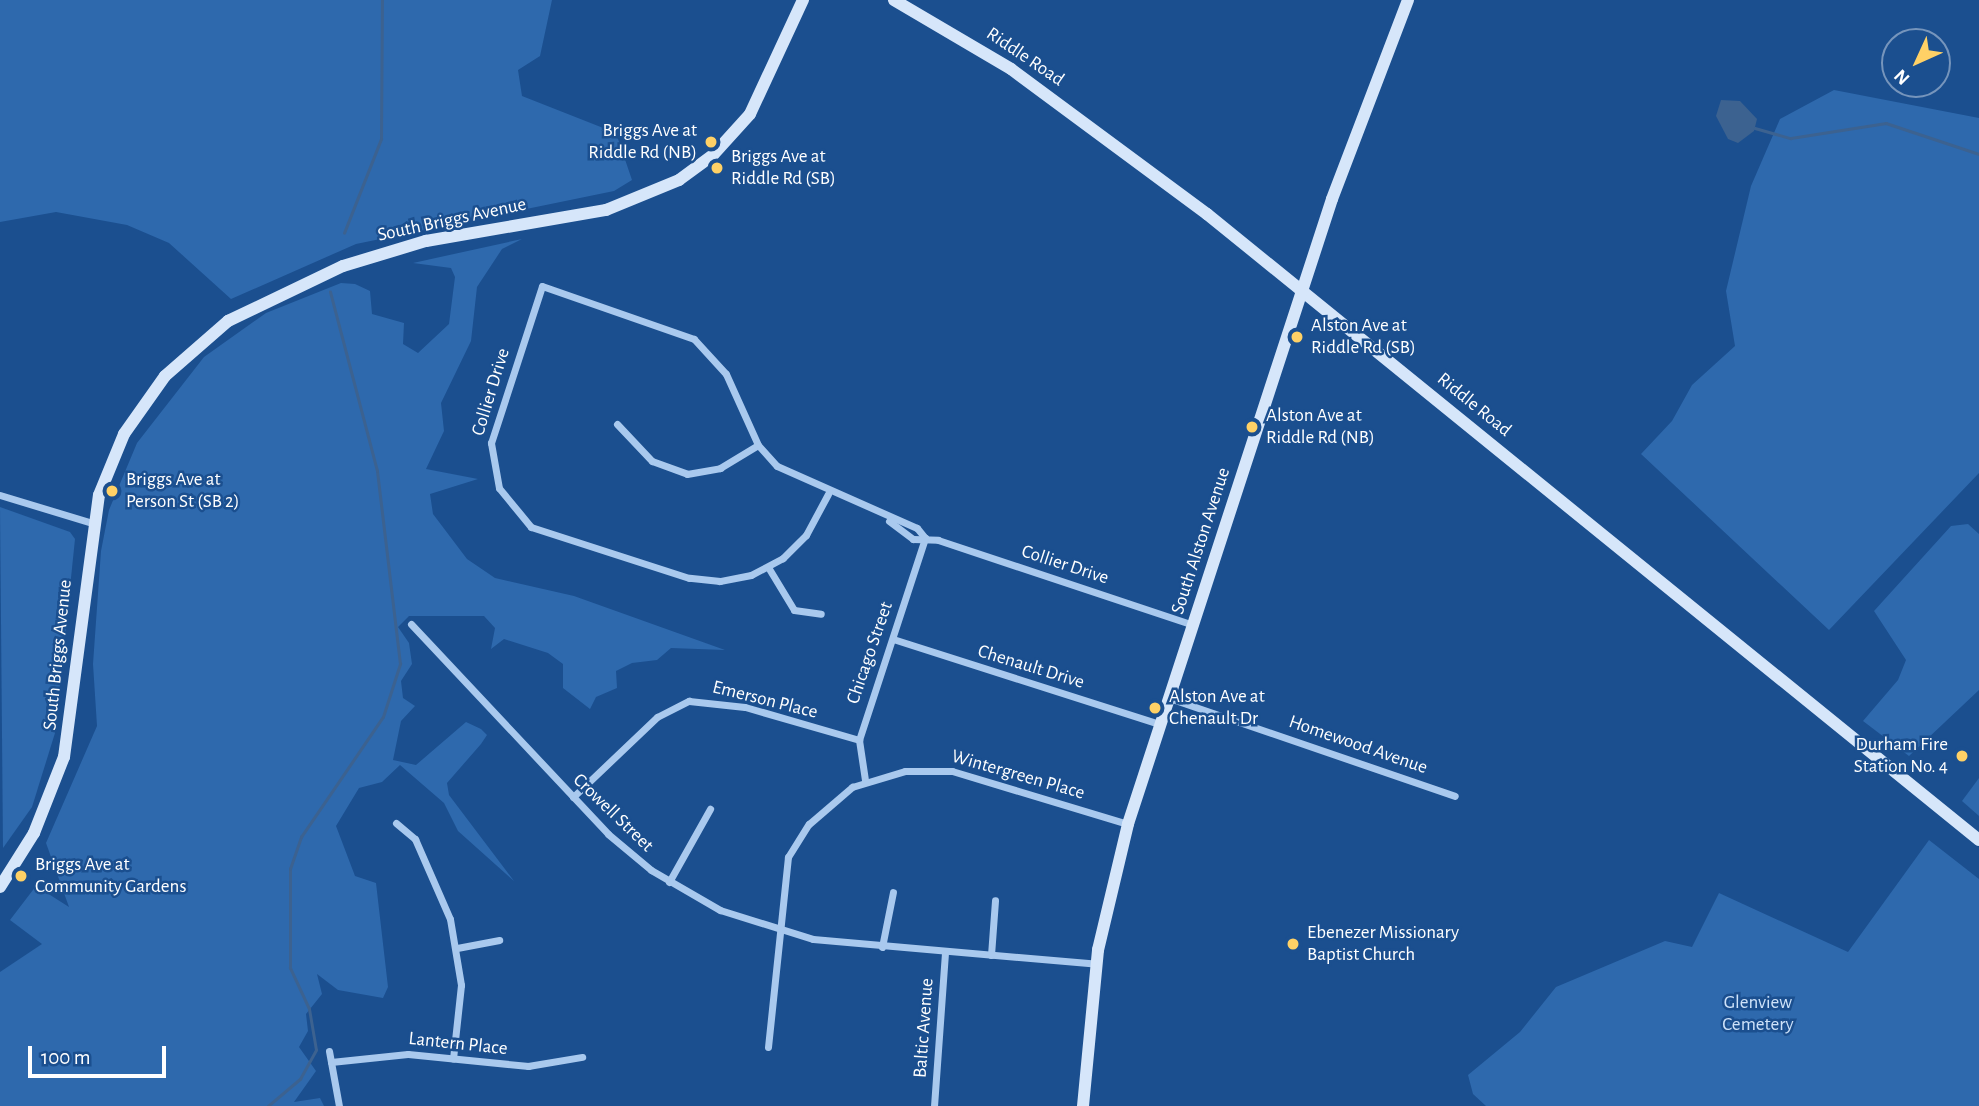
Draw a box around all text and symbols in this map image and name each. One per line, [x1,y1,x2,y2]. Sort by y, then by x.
street label: Riddle Road [982,23,1068,91]
north arrow [1881,28,1951,98]
text: N [1891,65,1914,88]
place label: Briggs Ave at Riddle Rd (NB) [588,120,697,164]
marker: Briggs Ave at Riddle Rd (NB) [703,134,719,150]
place label: Briggs Ave at Riddle Rd (SB) [731,146,836,190]
marker: Briggs Ave at Riddle Rd (SB) [709,160,725,176]
street label: South Briggs Avenue [376,193,528,247]
place label: Alston Ave at Riddle Rd (SB) [1311,315,1416,359]
marker: Alston Ave at Riddle Rd (SB) [1289,329,1305,345]
street label: Collier Drive [467,345,515,439]
street label: Riddle Road [1432,368,1516,442]
place label: Alston Ave at Riddle Rd (NB) [1266,405,1375,449]
marker: Alston Ave at Riddle Rd (NB) [1244,419,1260,435]
street label: South Alston Avenue [1167,465,1235,617]
place label: Briggs Ave at Person St (SB 2) [126,469,239,513]
marker: Briggs Ave at Person St (SB 2) [104,483,120,499]
street label: Collier Drive [1019,540,1111,590]
street label: South Briggs Avenue [39,578,77,732]
street label: Chicago Street [842,599,898,707]
street label: Chenault Drive [975,640,1087,694]
street label: Emerson Place [710,676,820,724]
place label: Alston Ave at Chenault Dr [1169,686,1265,730]
marker: Alston Ave at Chenault Dr [1147,700,1163,716]
street label: Homewood Avenue [1286,711,1430,779]
place label: Durham Fire Station No. 4 [1854,734,1948,778]
street label: Wintergreen Place [949,745,1087,805]
marker: Durham Fire Station No. 4 [1954,748,1970,764]
street label: Crowell Street [568,769,658,857]
place label: Briggs Ave at Community Gardens [35,854,186,898]
marker: Briggs Ave at Community Gardens [13,868,29,884]
place label: Ebenezer Missionary Baptist Church [1307,922,1459,966]
marker: Ebenezer Missionary Baptist Church [1285,936,1301,952]
street label: Baltic Avenue [909,977,939,1079]
park label: Glenview Cemetery [1722,992,1794,1036]
street label: Lantern Place [407,1027,509,1061]
scale bar [32,1032,170,1076]
text: 100 m [41,1047,91,1068]

